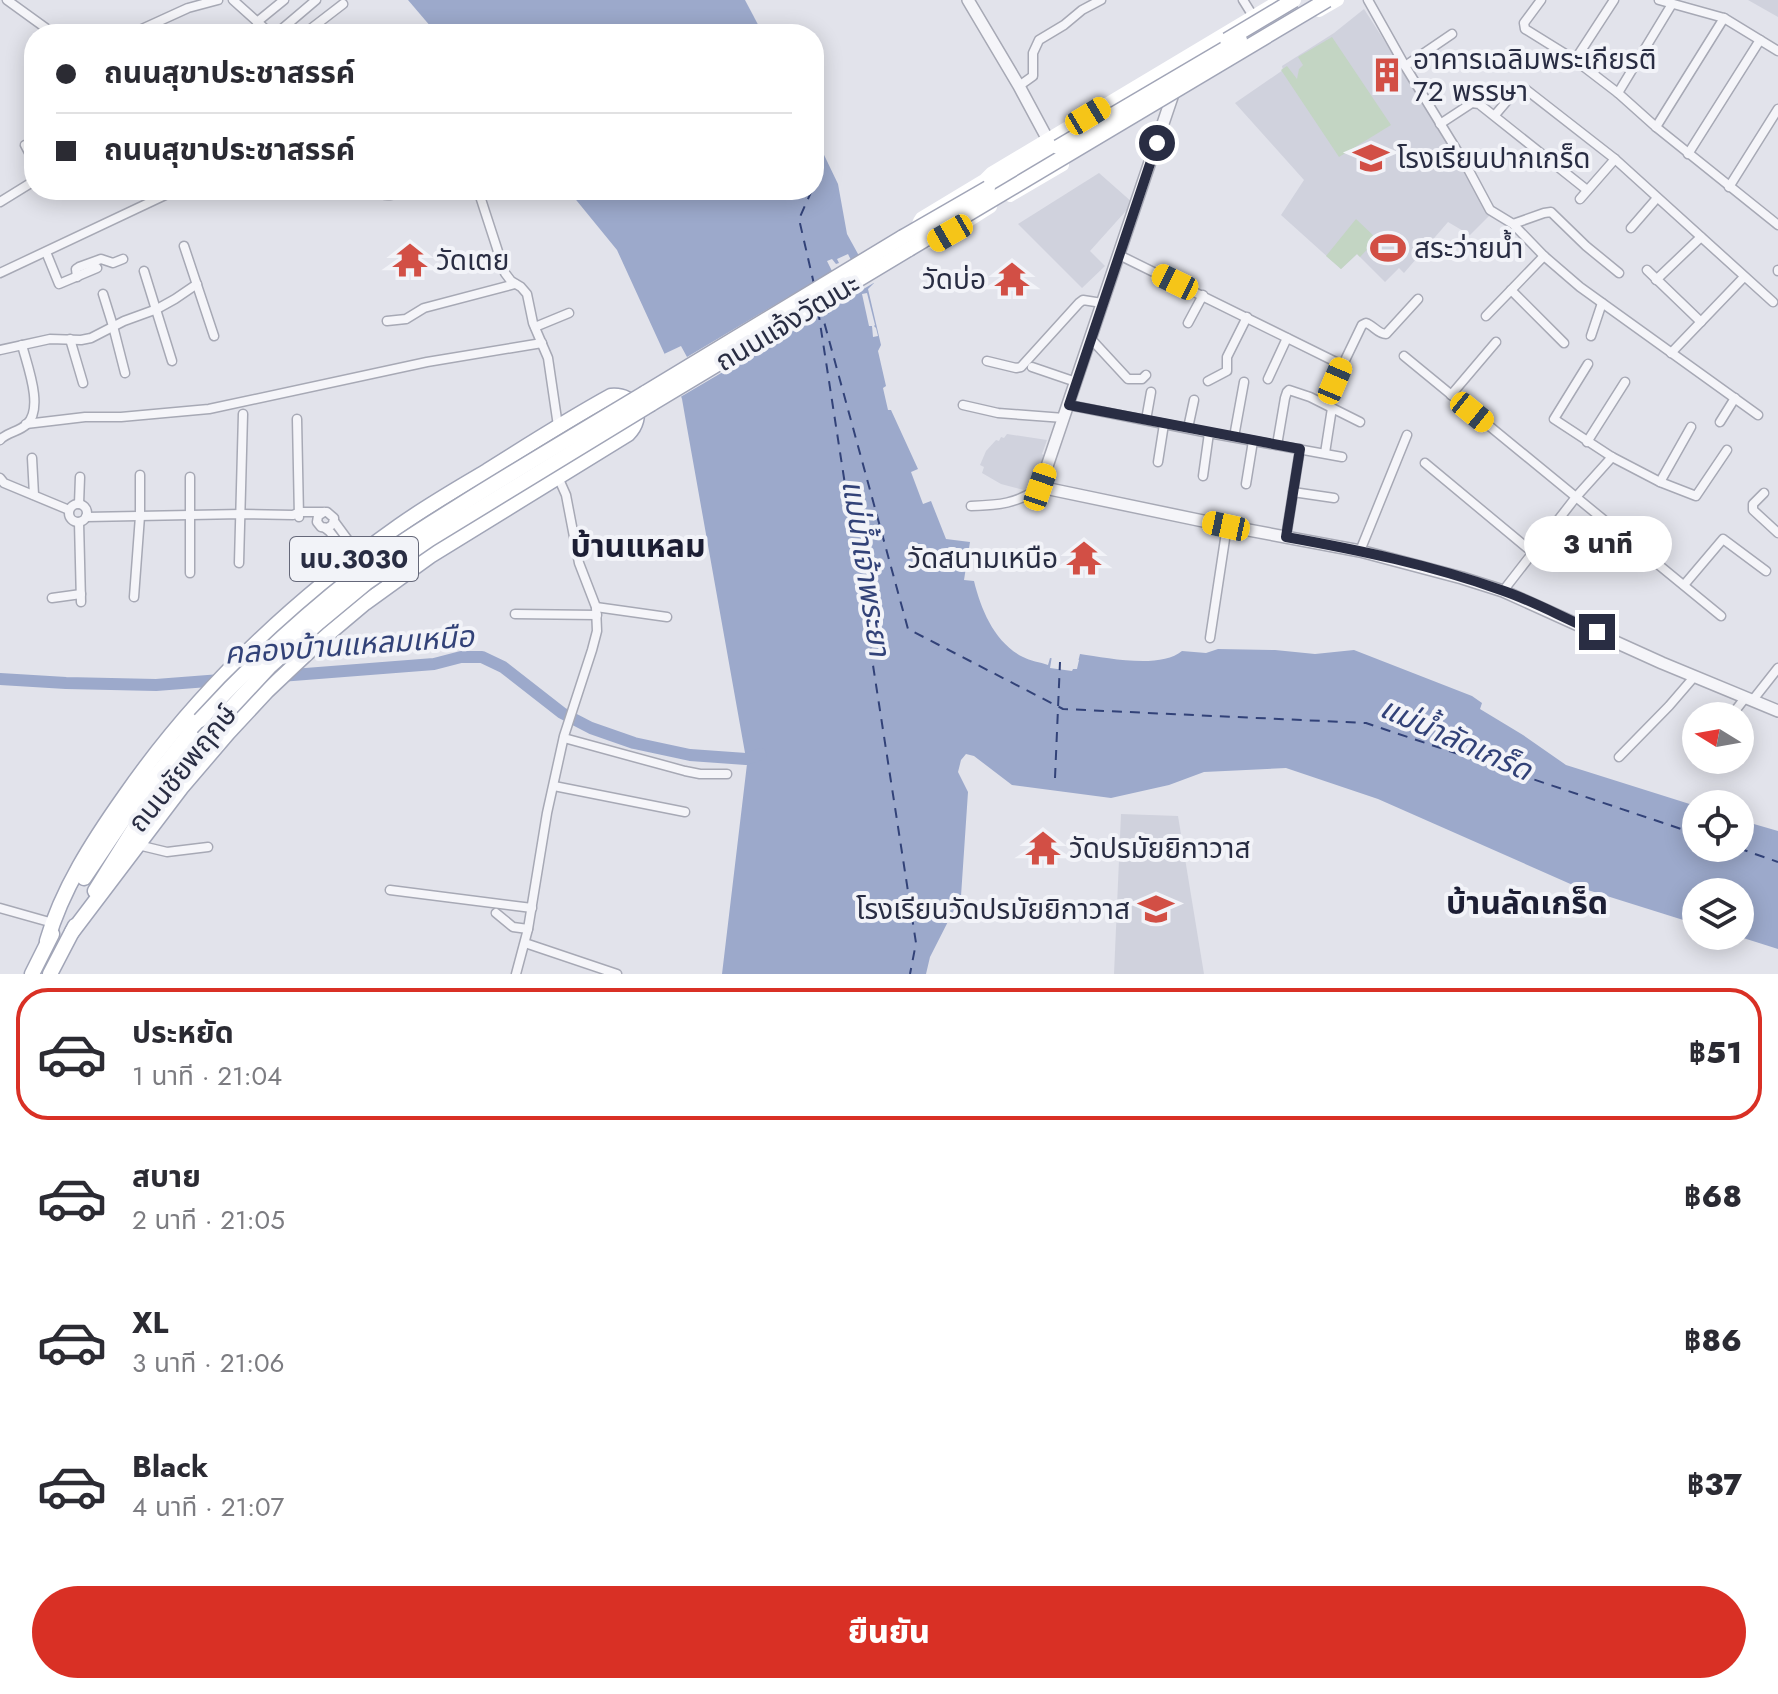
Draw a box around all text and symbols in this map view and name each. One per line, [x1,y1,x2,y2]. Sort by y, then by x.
place label: อาคารเฉลิมพระเกียรติ 72 พรรษา [1413,39,1656,112]
text: ถนนสุขาประชาสรรค์ [104,51,355,94]
building icon: อาคารเฉลิมพระเกียรติ 72 พรรษา [1368,56,1406,94]
car [1061,93,1115,139]
route start [1139,125,1175,161]
text: ถนนสุขาประชาสรรค์ [104,128,355,171]
place label: โรงเรียนปากเกร็ด [1397,138,1591,179]
school or university icon: โรงเรียนปากเกร็ด [1352,139,1390,177]
car [923,211,977,255]
place label: สระว่ายน้ำ [1414,228,1523,269]
sports icon: สระว่ายน้ำ [1369,229,1407,267]
place label: วัดเตย [436,240,509,281]
temple icon: วัดเตย [391,241,429,279]
place label: วัดบ่อ [922,259,986,300]
temple icon: วัดบ่อ [993,260,1031,298]
car [1148,261,1202,303]
street label: ถนนแจ้งวัฒนะ [707,263,867,382]
car [1315,354,1355,408]
car [1446,388,1498,436]
car [1021,460,1059,514]
water label: แม่น้ำเจ้าพระยา [831,477,902,661]
car [1200,509,1252,543]
callout: 3 นาที [1523,516,1671,572]
district label: บ้านแหลม [570,523,706,569]
text: 3 นาที [1563,525,1633,563]
road number: นบ.3030 [290,537,418,581]
place label: วัดสนามเหนือ [907,538,1058,579]
temple icon: วัดสนามเหนือ [1065,539,1103,577]
water label: คลองบ้านแหลมเหนือ [223,614,477,675]
route end [1579,614,1615,650]
water label: แม่น้ำลัดเกร็ด [1374,686,1540,792]
street label: ถนนชัยพฤกษ์ [118,695,247,841]
north arrow [1682,702,1754,774]
map controls [1682,702,1754,950]
button: locate [1682,790,1754,862]
place label: วัดปรมัยยิกาวาส [1069,828,1250,869]
temple icon: วัดปรมัยยิกาวาส [1024,829,1062,867]
button: layers [1682,878,1754,950]
district label: บ้านลัดเกร็ด [1446,880,1608,926]
place label: โรงเรียนวัดปรมัยยิกาวาส [856,889,1130,930]
school or university icon: โรงเรียนวัดปรมัยยิกาวาส [1137,890,1175,928]
text: ประหยัด [132,1011,234,1054]
icon: car [36,1018,108,1090]
text: ฿51 [1689,1031,1742,1074]
text: 1 นาที · 21:04 [132,1057,282,1095]
text: สบาย [132,1155,201,1198]
icon: car [36,1162,108,1234]
text: ฿68 [1684,1175,1742,1218]
text: 2 นาที · 21:05 [132,1201,285,1239]
text: XL [132,1301,168,1344]
icon: car [36,1306,108,1378]
text: ฿86 [1684,1319,1742,1362]
text: 3 นาที · 21:06 [132,1344,285,1382]
text: Black [132,1445,208,1488]
icon: car [36,1450,108,1522]
text: ฿37 [1687,1463,1742,1506]
text: 4 นาที · 21:07 [132,1488,284,1526]
button: ยืนยัน [32,1586,1746,1678]

